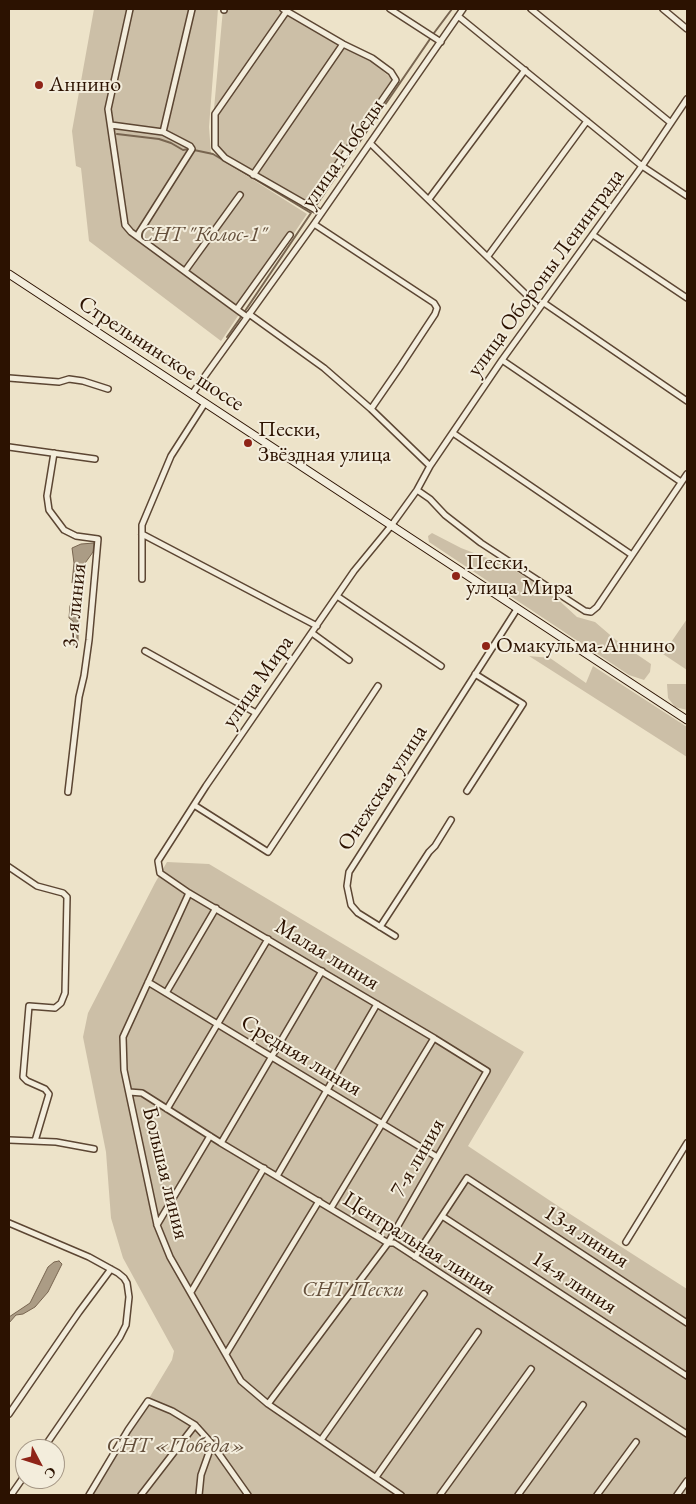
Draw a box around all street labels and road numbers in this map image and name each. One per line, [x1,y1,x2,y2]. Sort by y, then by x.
street label: улица Победы [296,94,390,214]
street label: улица Обороны Ленинграда [462,164,630,382]
street label: Стрельнинское шоссе [73,290,249,418]
street label: 3-я линия [57,562,93,650]
street label: улица Мира [217,631,299,733]
street label: Онежская улица [333,720,433,856]
street label: Малая линия [270,914,384,996]
street label: Средняя линия [236,1010,366,1102]
street label: Большая линия [136,1104,194,1242]
street label: 7-я линия [385,1114,451,1202]
street label: Центральная линия [338,1187,500,1301]
street label: 13-я линия [538,1200,634,1274]
street label: 14-я линия [526,1246,622,1320]

